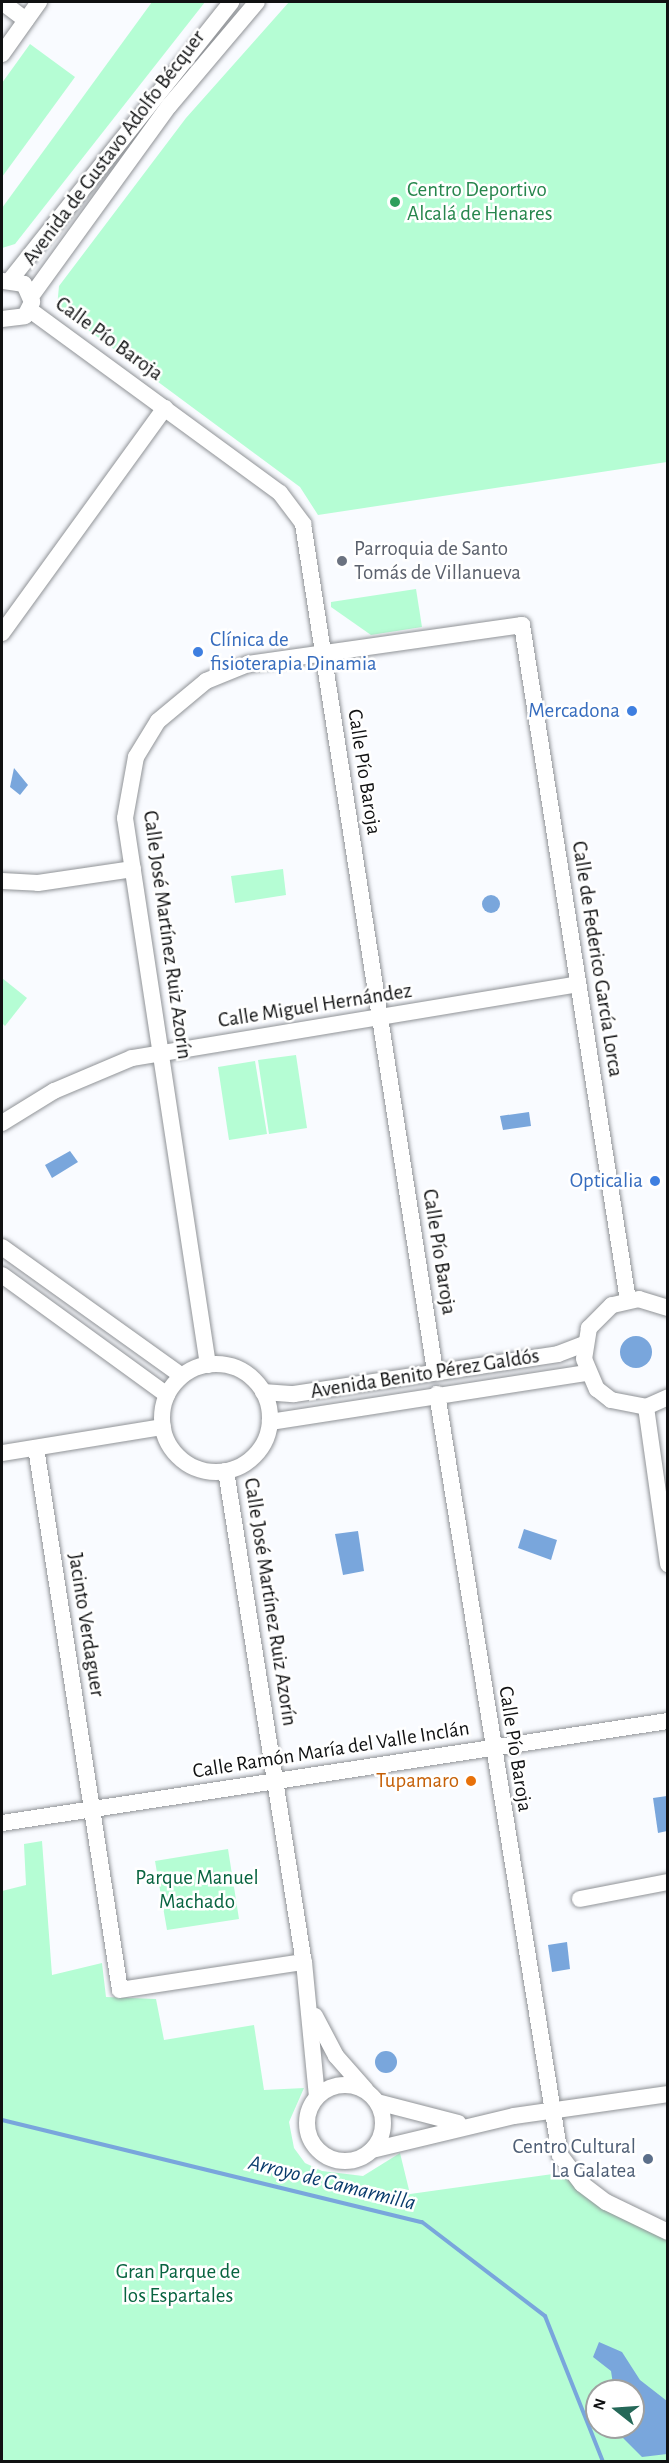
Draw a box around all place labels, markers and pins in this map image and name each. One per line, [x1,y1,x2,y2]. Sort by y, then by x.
place label: Centro Deportivo Alcalá de Henares [407,177,552,227]
marker: Centro Deportivo Alcalá de Henares [388,195,402,209]
place label: Parroquia de Santo Tomás de Villanueva [354,536,521,586]
marker: Parroquia de Santo Tomás de Villanueva [335,554,349,568]
place label: Clínica de fisioterapia Dinamia [210,627,377,677]
marker: Clínica de fisioterapia Dinamia [191,645,205,659]
place label: Mercadona [528,698,620,724]
marker: Mercadona [625,704,639,718]
place label: Opticalia [570,1168,643,1194]
marker: Opticalia [648,1174,662,1188]
place label: Tupamaro [376,1768,459,1794]
marker: Tupamaro [464,1774,478,1788]
place label: Centro Cultural La Galatea [513,2134,636,2184]
marker: Centro Cultural La Galatea [641,2152,655,2166]

